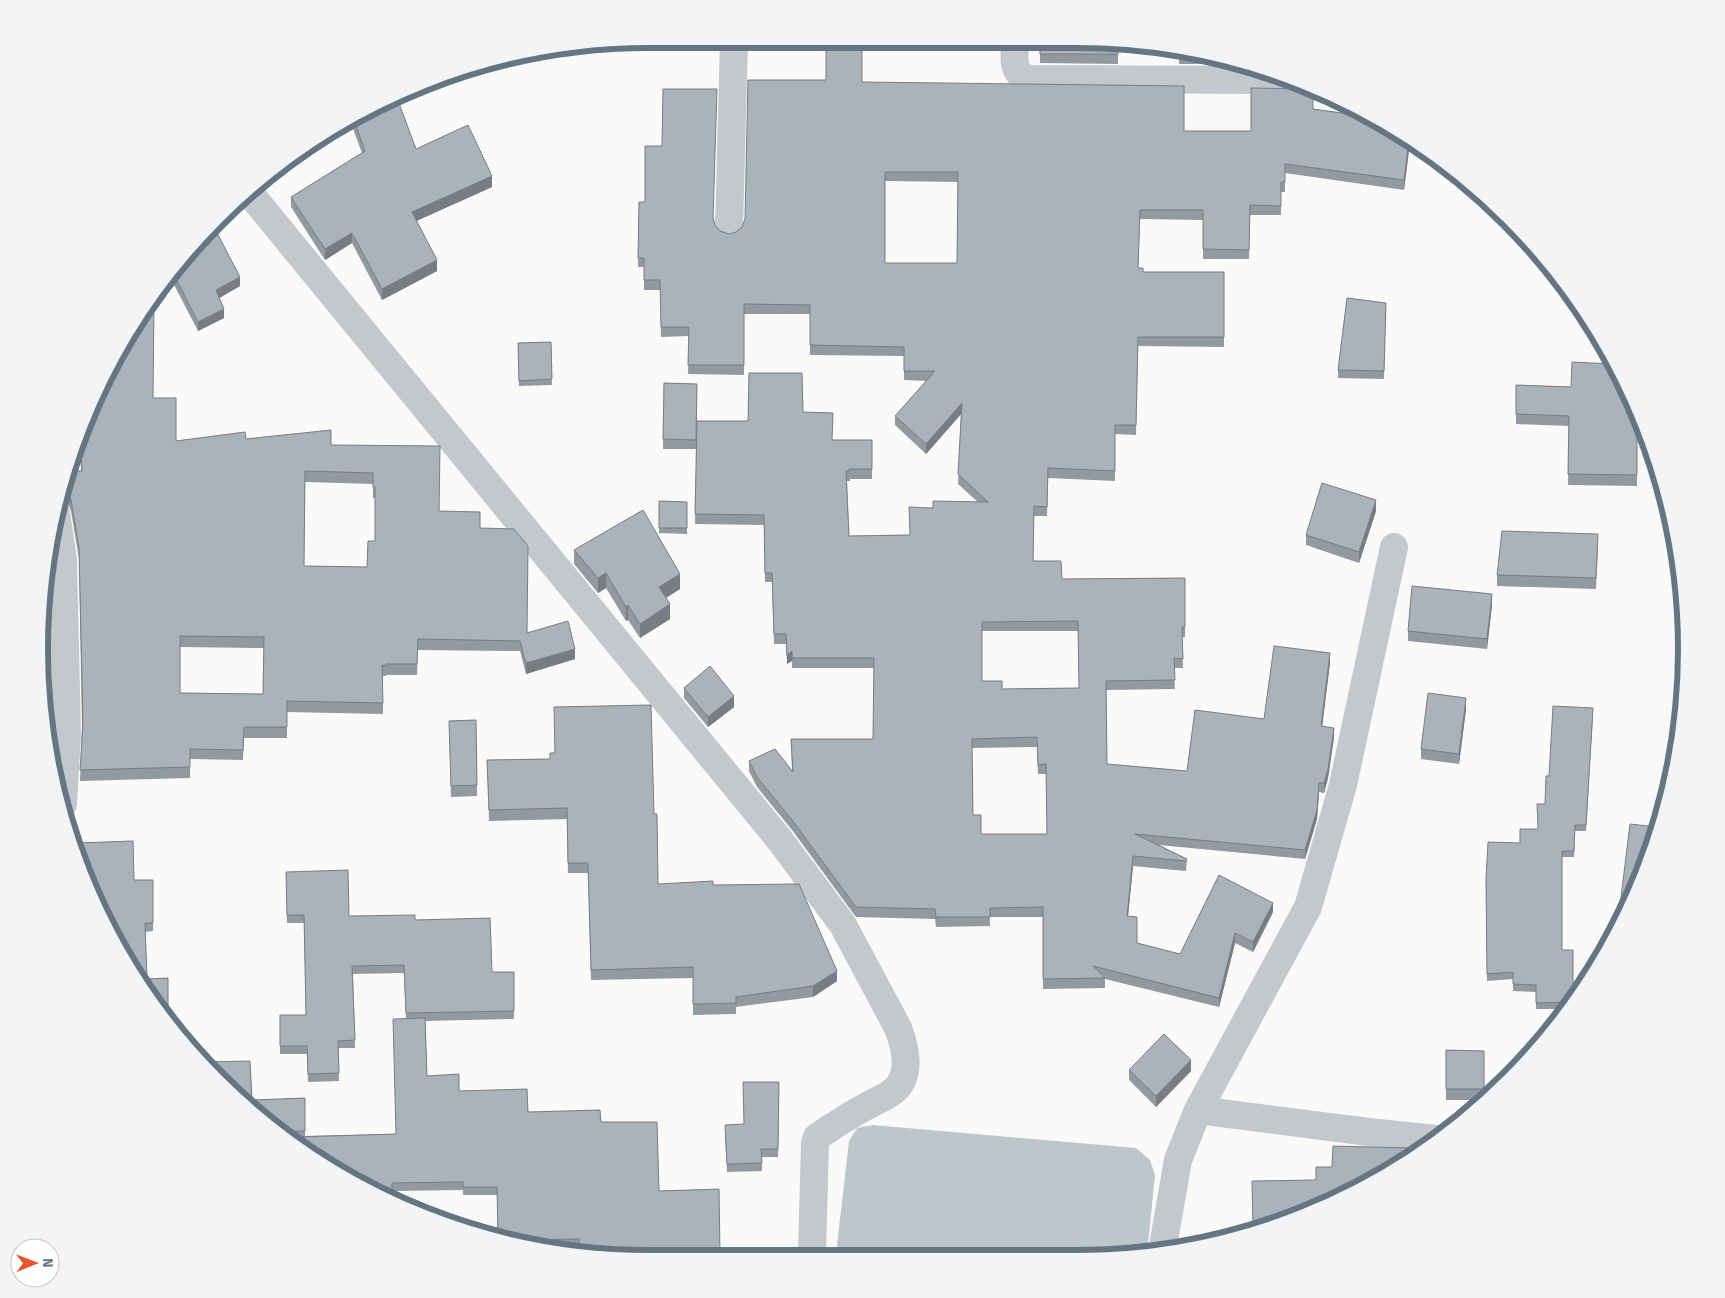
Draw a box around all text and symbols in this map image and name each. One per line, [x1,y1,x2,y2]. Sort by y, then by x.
north arrow [10,1238,60,1288]
text: N [39,1258,56,1268]

